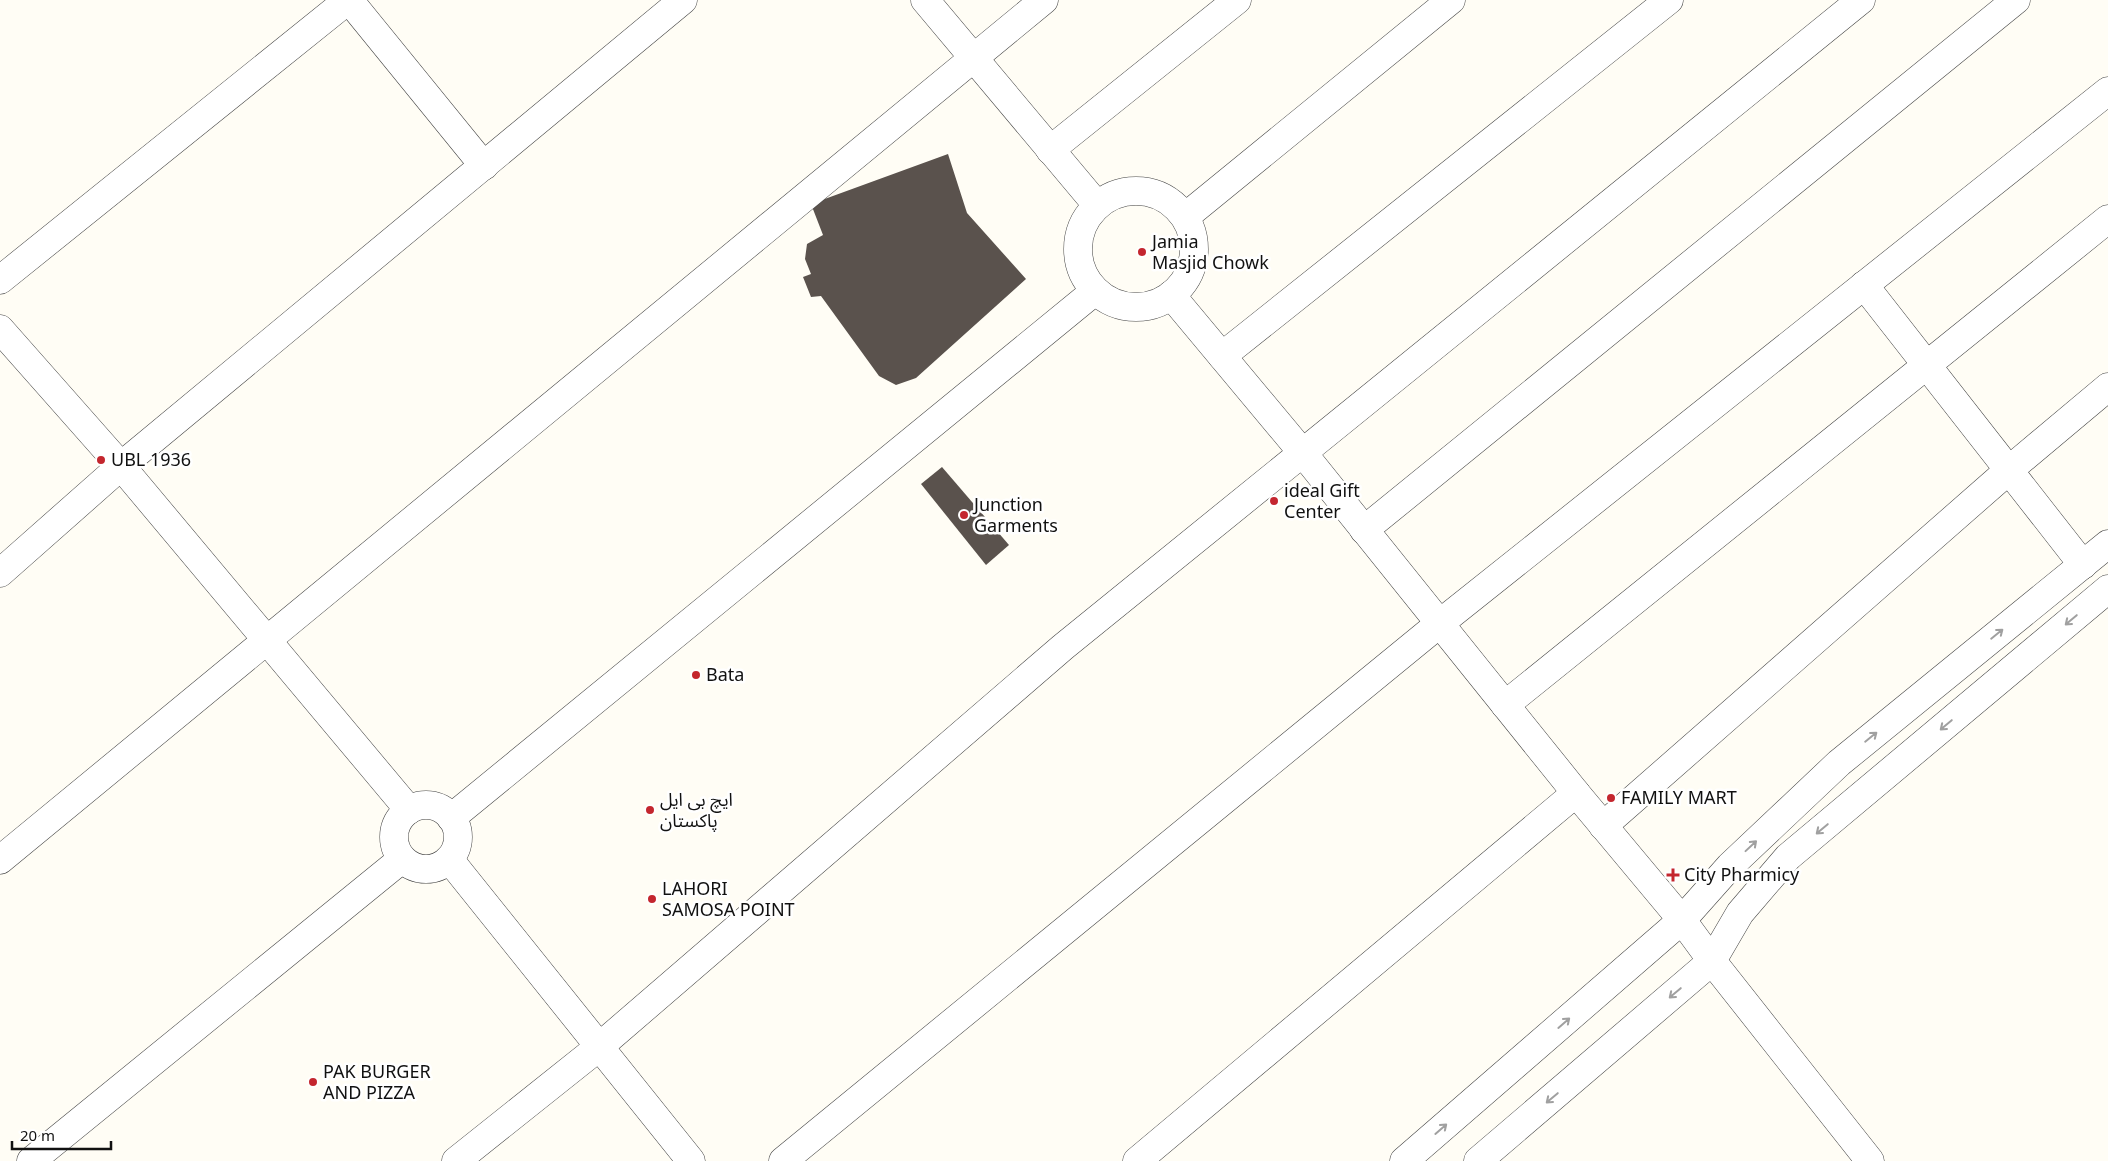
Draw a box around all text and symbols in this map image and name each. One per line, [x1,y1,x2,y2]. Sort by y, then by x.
place label: Jamia Masjid Chowk [1150,223,1269,282]
marker: Jamia Masjid Chowk [1136,246,1148,258]
place label: UBL 1936 [111,441,191,479]
marker: UBL 1936 [95,454,107,466]
place label: ideal Gift Center [1284,472,1360,531]
place label: Junction Garments [972,486,1058,545]
marker: ideal Gift Center [1268,495,1280,507]
marker: Junction Garments [958,509,970,521]
one-way arrow [2064,614,2077,626]
one-way arrow [1990,629,2003,640]
place label: Bata [706,656,744,694]
marker: Bata [690,669,702,681]
one-way arrow [1940,719,1953,730]
one-way arrow [1864,731,1877,742]
place label: FAMILY MART [1621,779,1737,817]
place label: ایچ بی ایل پاکستان [660,781,733,840]
marker: FAMILY MART [1605,792,1617,804]
marker: ایچ بی ایل پاکستان [644,804,656,816]
one-way arrow [1816,824,1829,835]
one-way arrow [1745,840,1757,852]
place label: City Pharmicy [1684,856,1800,894]
marker: City Pharmicy [1666,868,1680,882]
place label: LAHORI SAMOSA POINT [662,870,795,929]
marker: LAHORI SAMOSA POINT [646,893,658,905]
one-way arrow [1669,987,1682,999]
one-way arrow [1557,1017,1570,1028]
place label: PAK BURGER AND PIZZA [323,1053,431,1112]
marker: PAK BURGER AND PIZZA [307,1076,319,1088]
one-way arrow [1545,1093,1558,1104]
scale bar [12,1118,111,1150]
text: 20 m [20,1120,55,1152]
one-way arrow [1434,1124,1447,1135]

